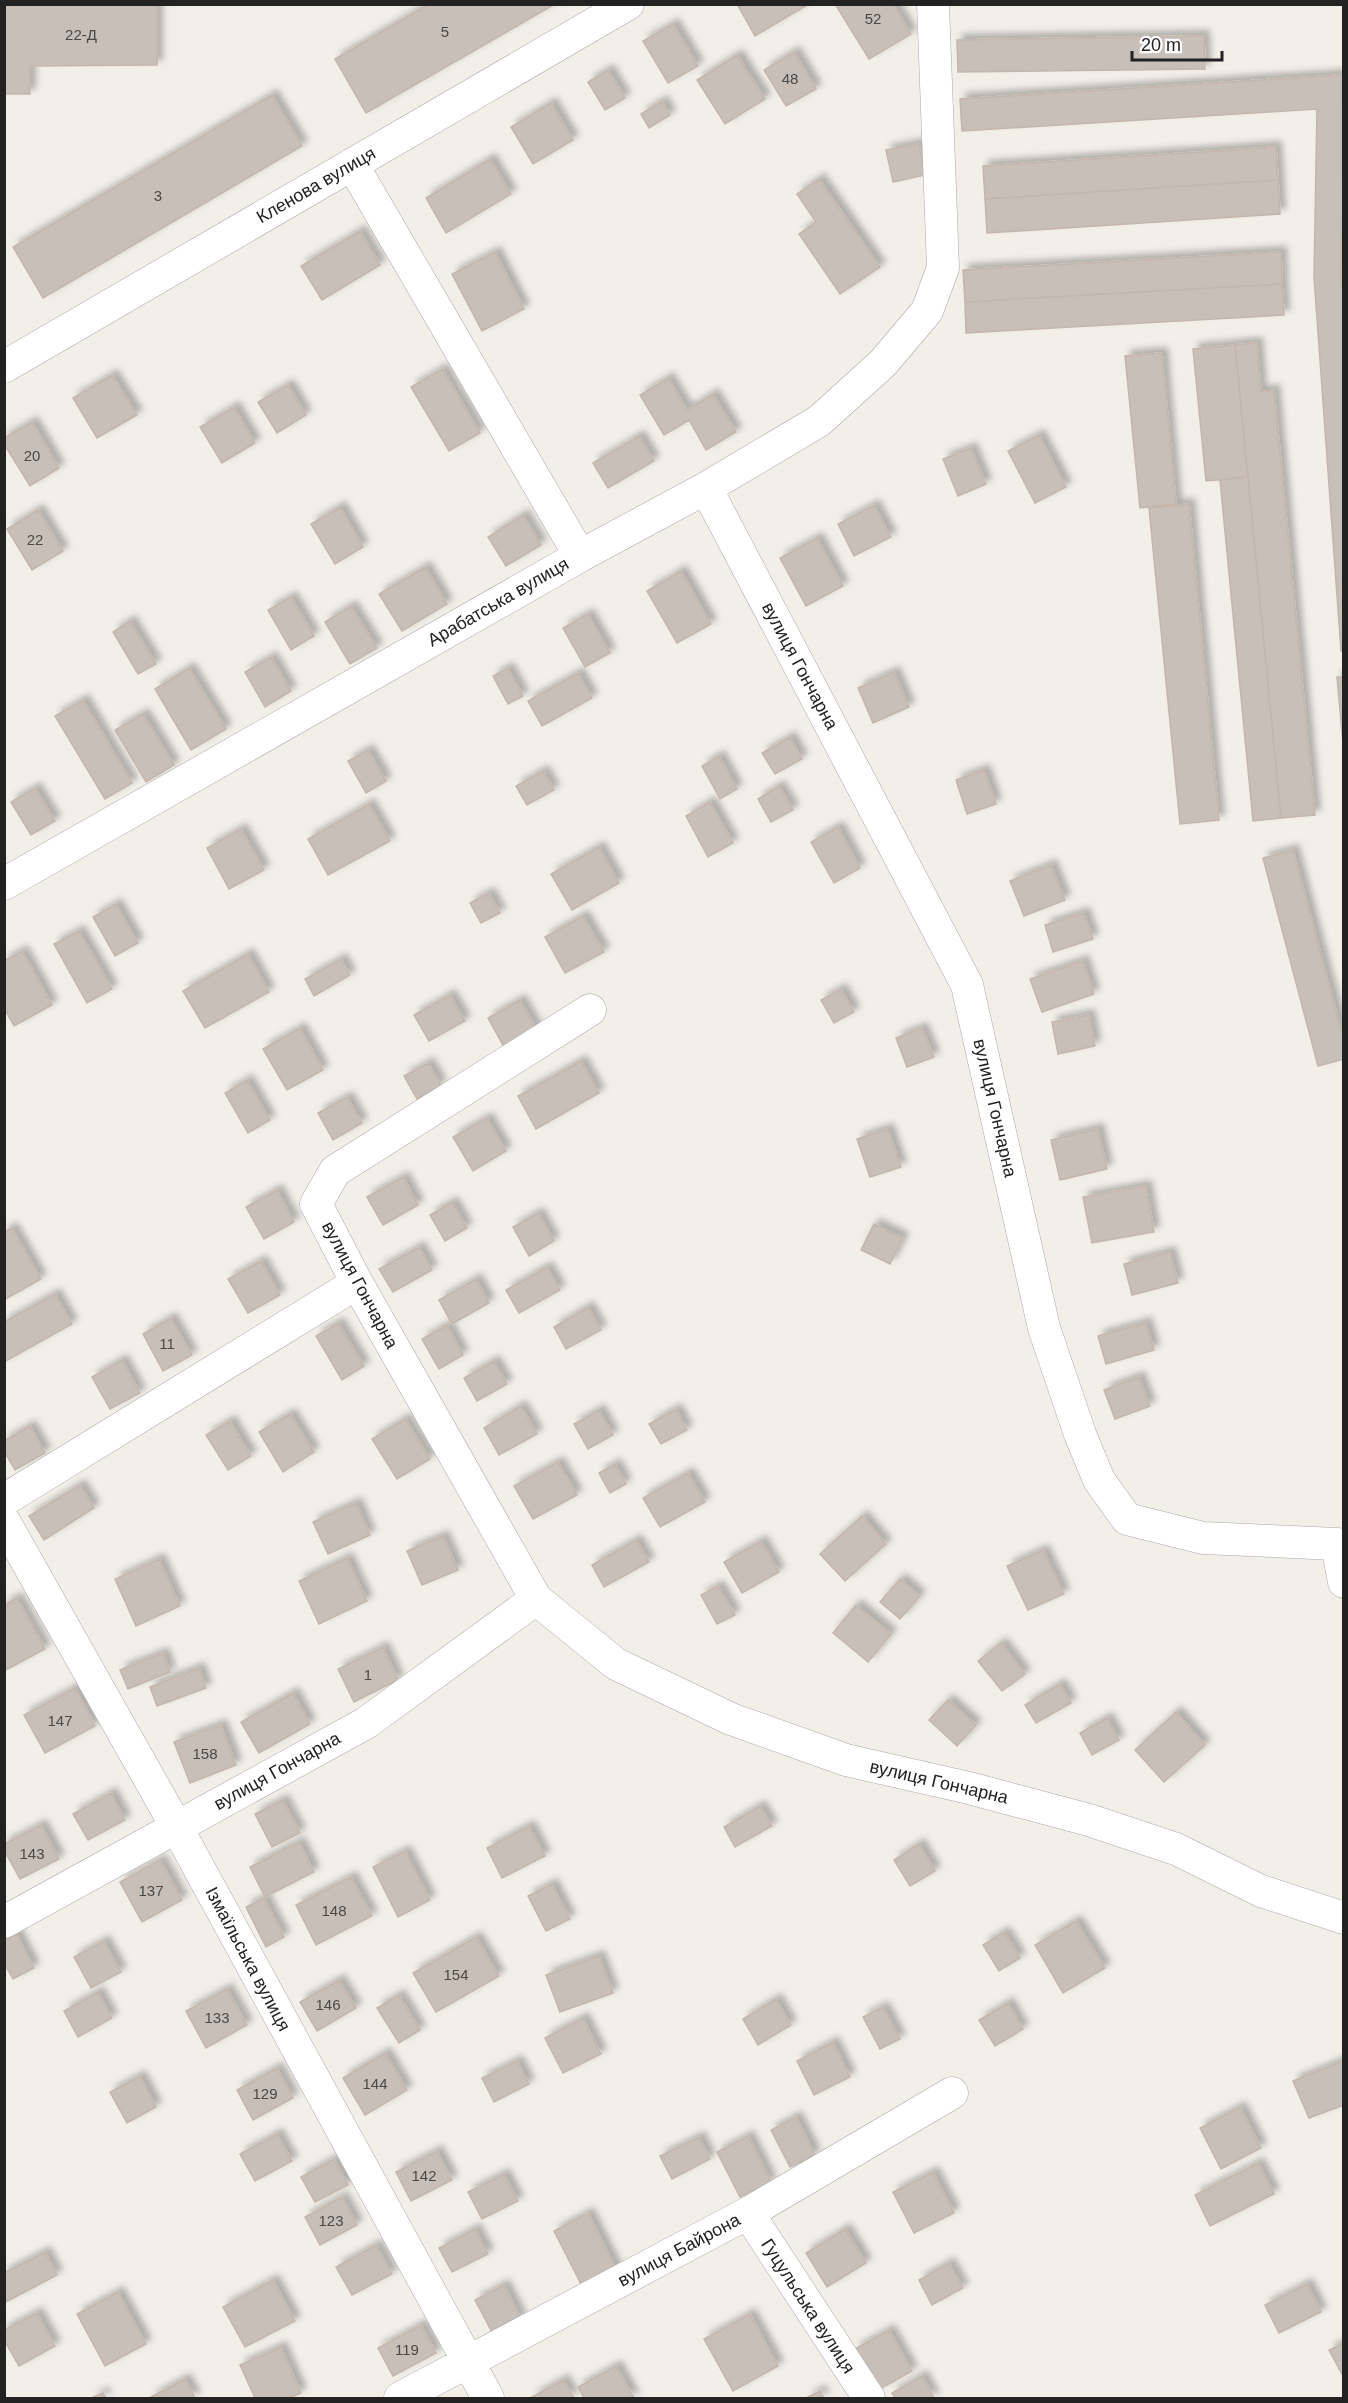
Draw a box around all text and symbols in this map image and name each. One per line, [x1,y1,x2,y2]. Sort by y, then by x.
house number: 52 [865,10,881,27]
house number: 5 [441,23,449,40]
scale bar [1132,24,1222,62]
house number: 22-Д [65,26,97,43]
text: 20 m [1141,35,1181,55]
house number: 48 [782,70,798,87]
street label: Кленова вулиця [253,143,379,227]
house number: 3 [154,187,162,204]
house number: 20 [24,447,40,464]
house number: 22 [27,531,43,548]
street label: Арабатська вулиця [424,553,572,651]
street label: вулиця Гончарна [758,599,842,734]
street label: вулиця Гончарна [969,1037,1021,1180]
street label: вулиця Гончарна [318,1218,402,1353]
house number: 11 [159,1335,175,1352]
house number: 1 [364,1666,372,1683]
house number: 147 [47,1712,73,1729]
street label: вулиця Гончарна [210,1728,344,1814]
house number: 158 [192,1745,218,1762]
street label: вулиця Гончарна [868,1756,1011,1808]
house number: 143 [19,1845,45,1862]
house number: 137 [138,1882,164,1899]
street label: Ізмаїльська вулиця [201,1883,295,2035]
house number: 148 [321,1902,347,1919]
house number: 154 [443,1966,469,1983]
house number: 146 [315,1996,341,2013]
house number: 133 [204,2009,230,2026]
house number: 144 [362,2075,388,2092]
house number: 129 [252,2085,278,2102]
house number: 142 [411,2167,437,2184]
street label: вулиця Байрона [615,2209,744,2291]
house number: 123 [318,2212,344,2229]
street label: Гуцульська вулиця [757,2235,859,2377]
house number: 119 [395,2341,419,2358]

